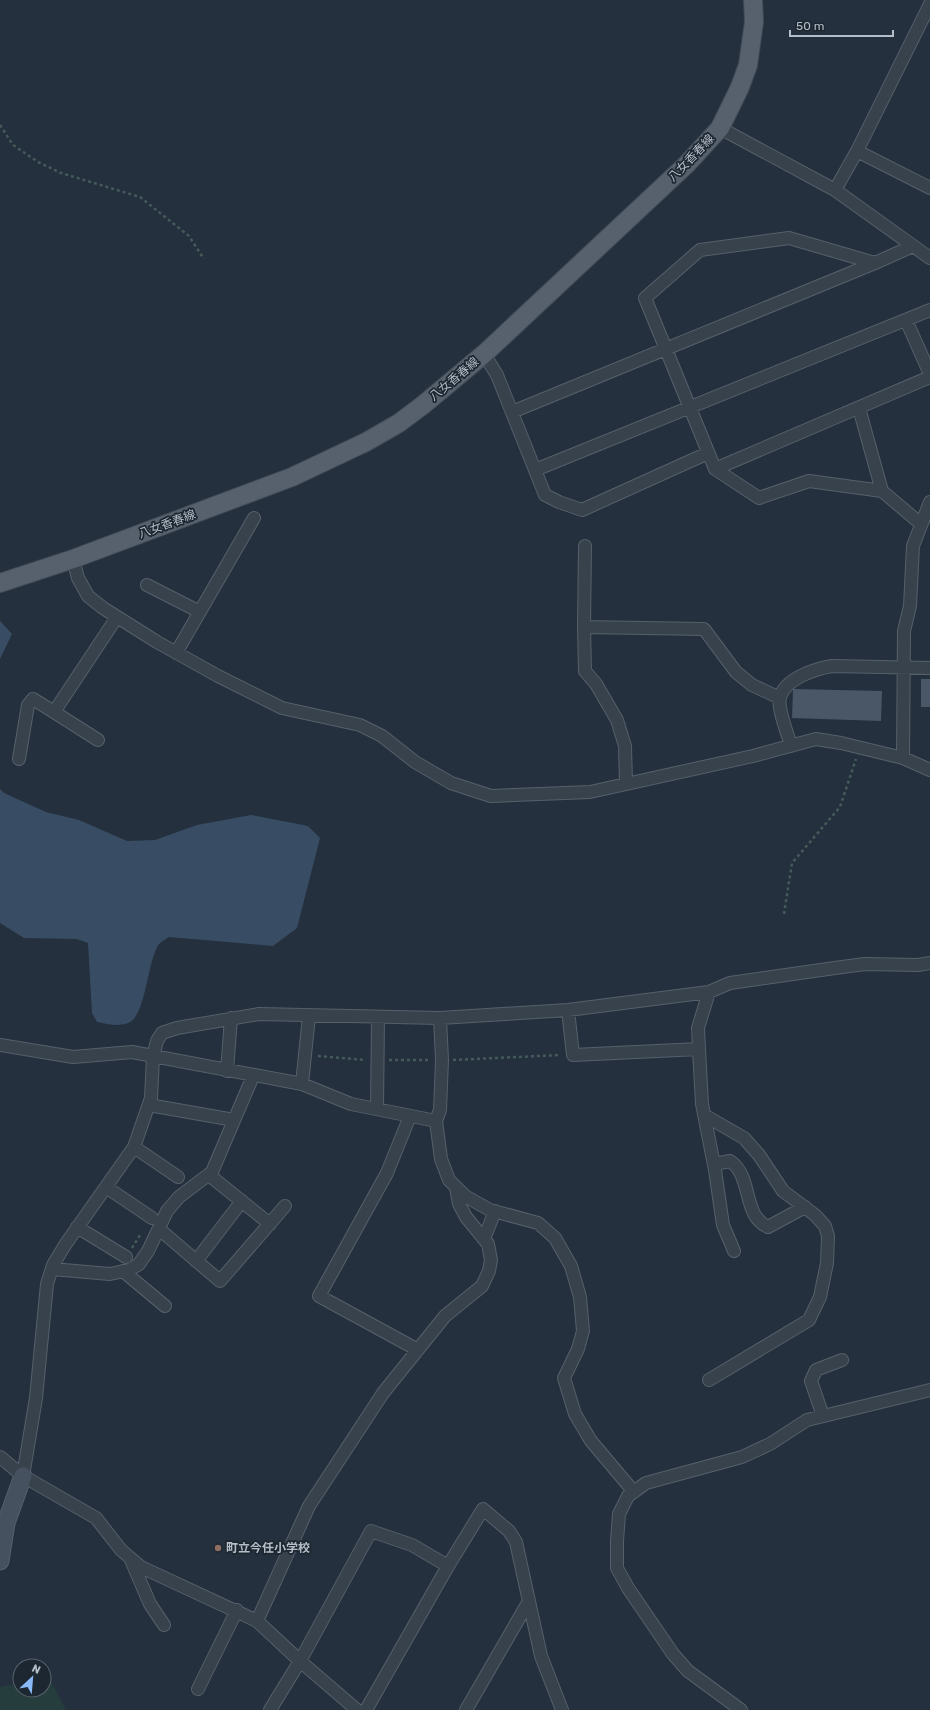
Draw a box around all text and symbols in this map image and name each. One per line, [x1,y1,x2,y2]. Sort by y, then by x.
scale bar [790,12,893,38]
text: 50 m [796,19,824,33]
street label: 八女香春線 [665,132,717,184]
street label: 八女香春線 [427,354,481,404]
street label: 八女香春線 [136,507,198,541]
place label: 町立今任小学校 [226,1541,310,1555]
marker: 町立今任小学校 [213,1543,223,1553]
north arrow [12,1658,52,1698]
text: N [30,1662,43,1677]

